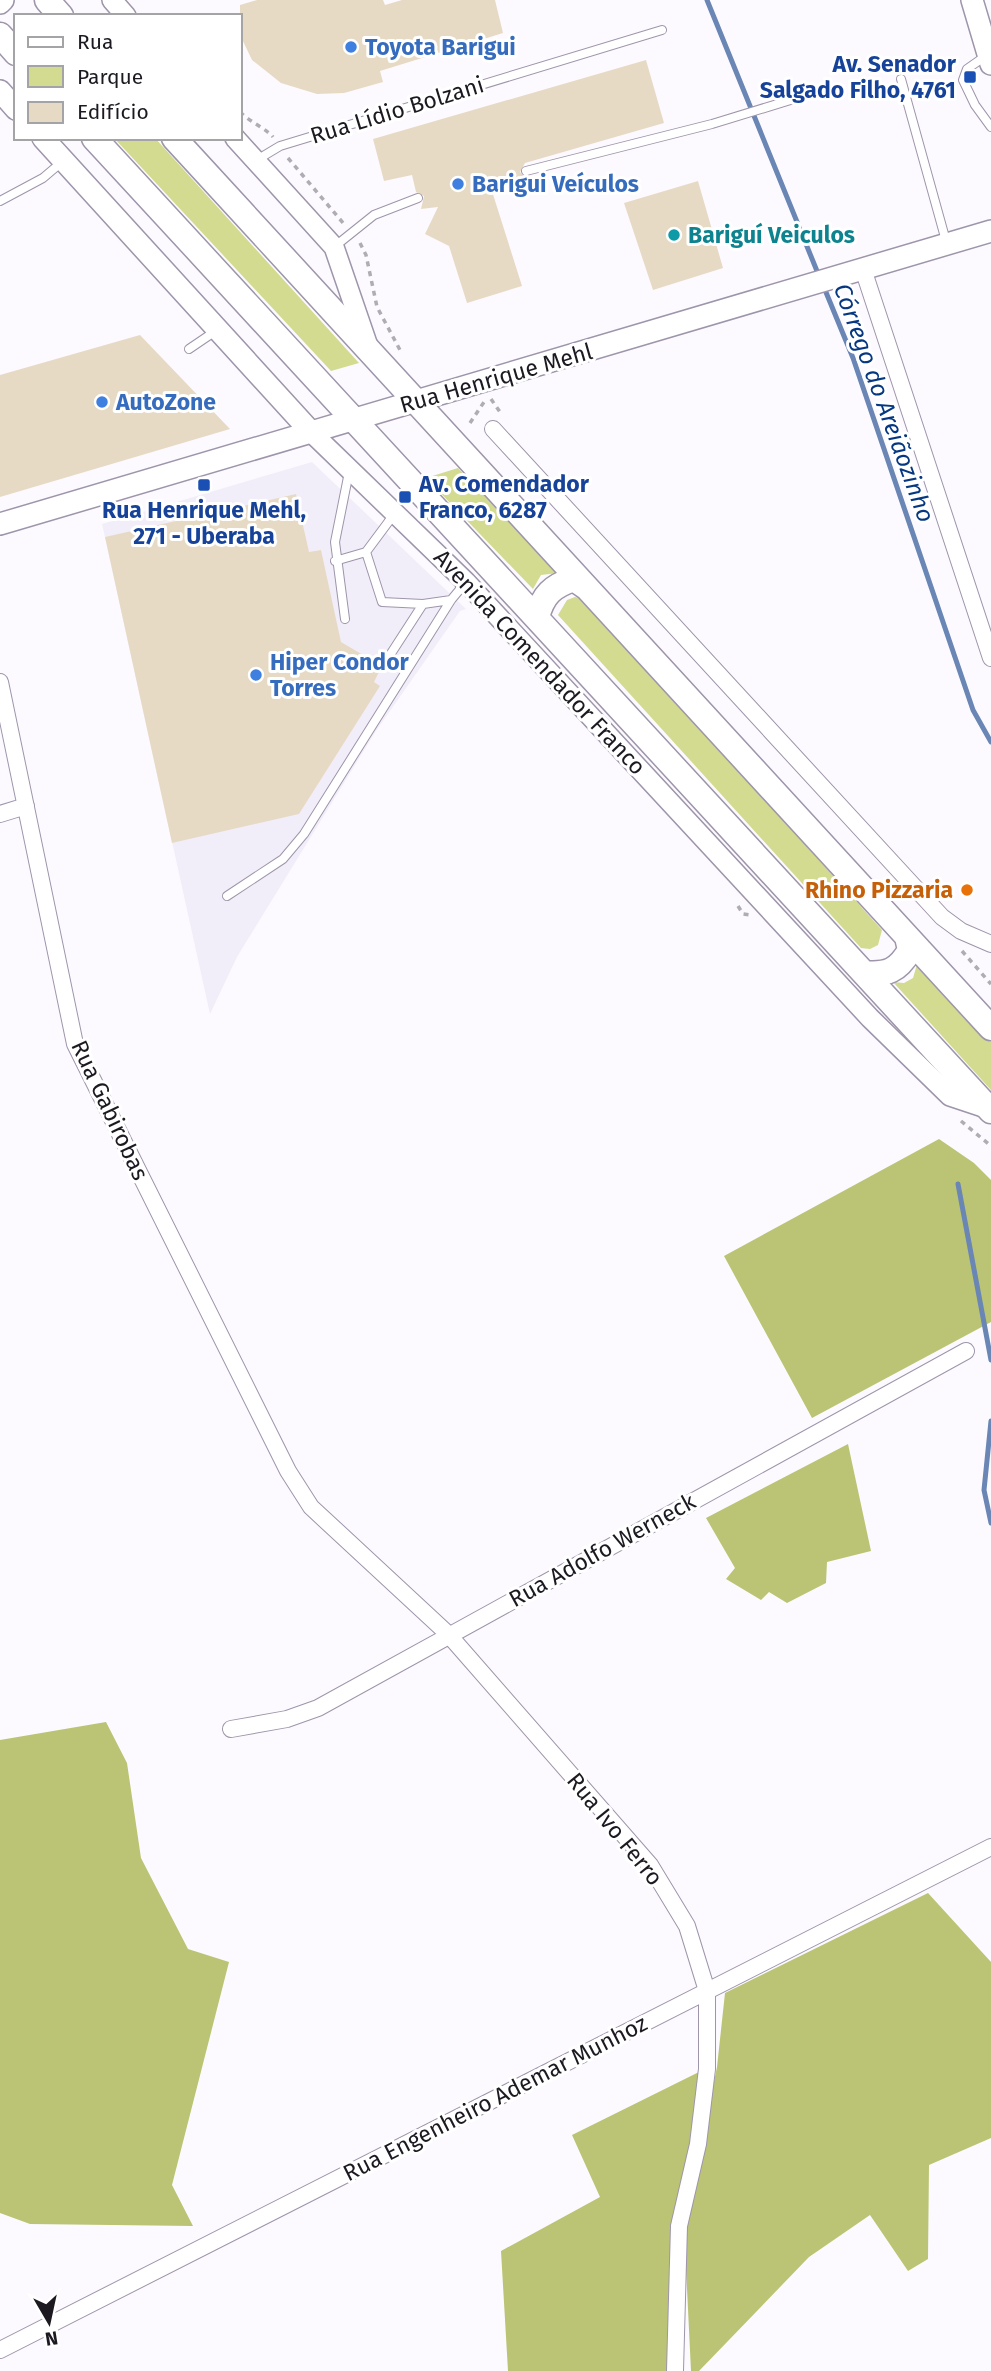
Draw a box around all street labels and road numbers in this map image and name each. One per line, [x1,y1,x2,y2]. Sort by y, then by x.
street label: Rua Lídio Bolzani [307,70,487,150]
street label: Rua Henrique Mehl [396,337,596,419]
street label: Avenida Comendador Franco [428,544,652,780]
street label: Rua Gabirobas [65,1036,155,1184]
street label: Rua Adolfo Werneck [504,1487,700,1613]
street label: Rua Ivo Ferro [561,1767,669,1891]
street label: Rua Engenheiro Ademar Munhoz [338,2009,652,2187]

